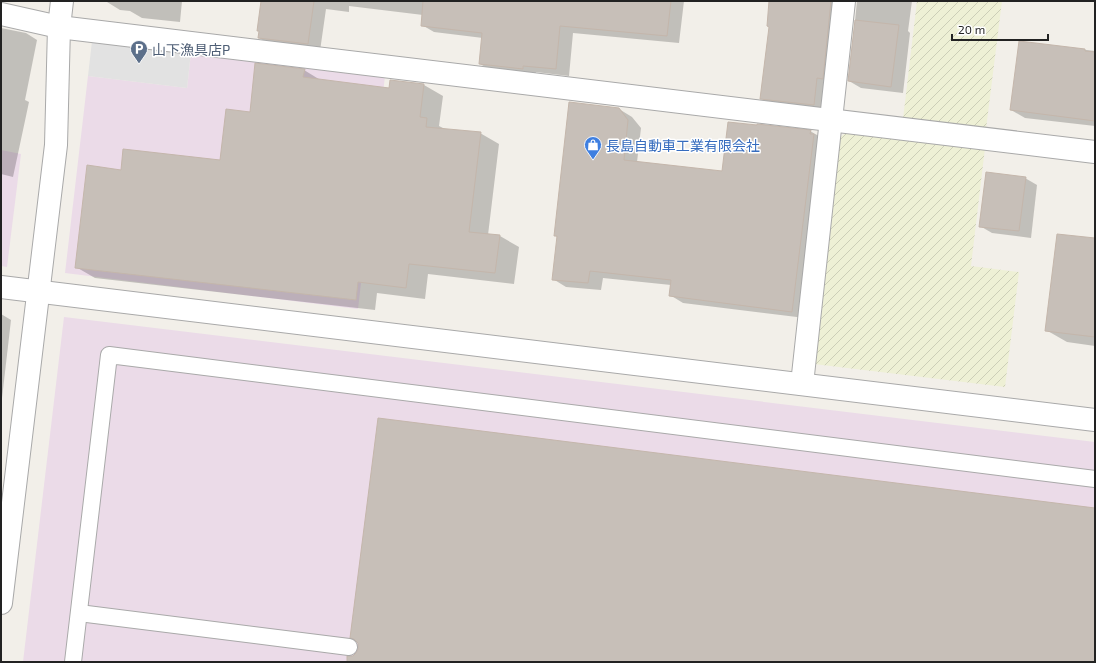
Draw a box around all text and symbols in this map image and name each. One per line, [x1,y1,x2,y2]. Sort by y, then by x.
scale bar [952,16,1048,42]
text: 20 m [958,22,985,36]
parking icon: 山下漁具店P [129,39,149,64]
place label: 山下漁具店P [152,41,230,58]
shop icon: 長島自動車工業有限会社 [583,135,603,160]
place label: 長島自動車工業有限会社 [606,137,760,154]

